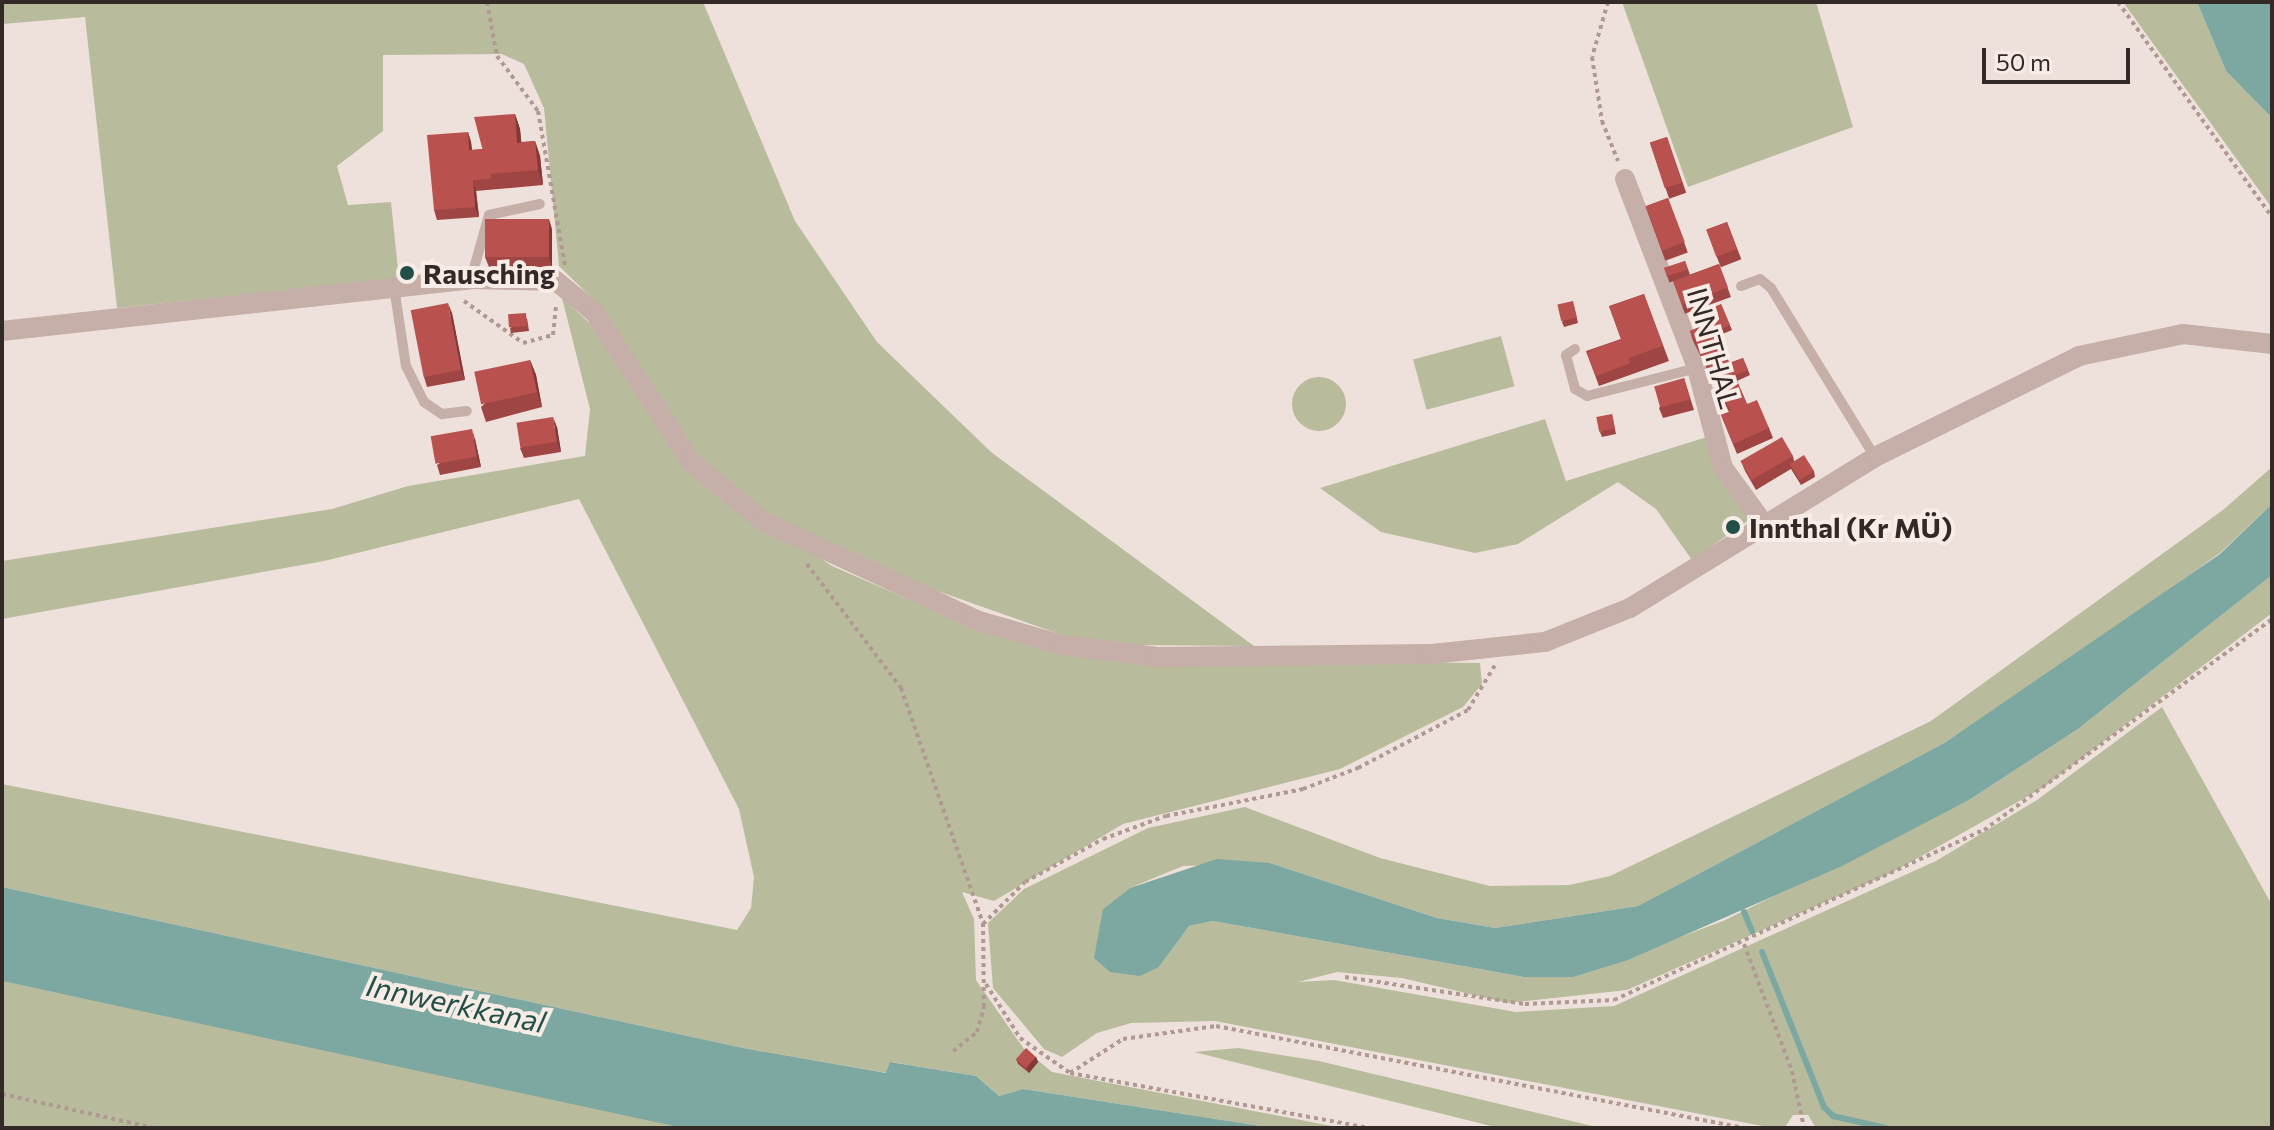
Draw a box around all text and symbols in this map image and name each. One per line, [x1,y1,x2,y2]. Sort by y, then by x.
scale bar [1986,32,2134,82]
text: 50 m [1996,47,2051,76]
place label: Rausching [423,256,555,290]
marker: Rausching [398,264,416,282]
street label: INNTHAL [1681,284,1747,412]
place label: Innthal (Kr MÜ) [1749,510,1953,544]
marker: Innthal (Kr MÜ) [1724,518,1742,536]
water label: Innwerkkanal [363,966,549,1040]

